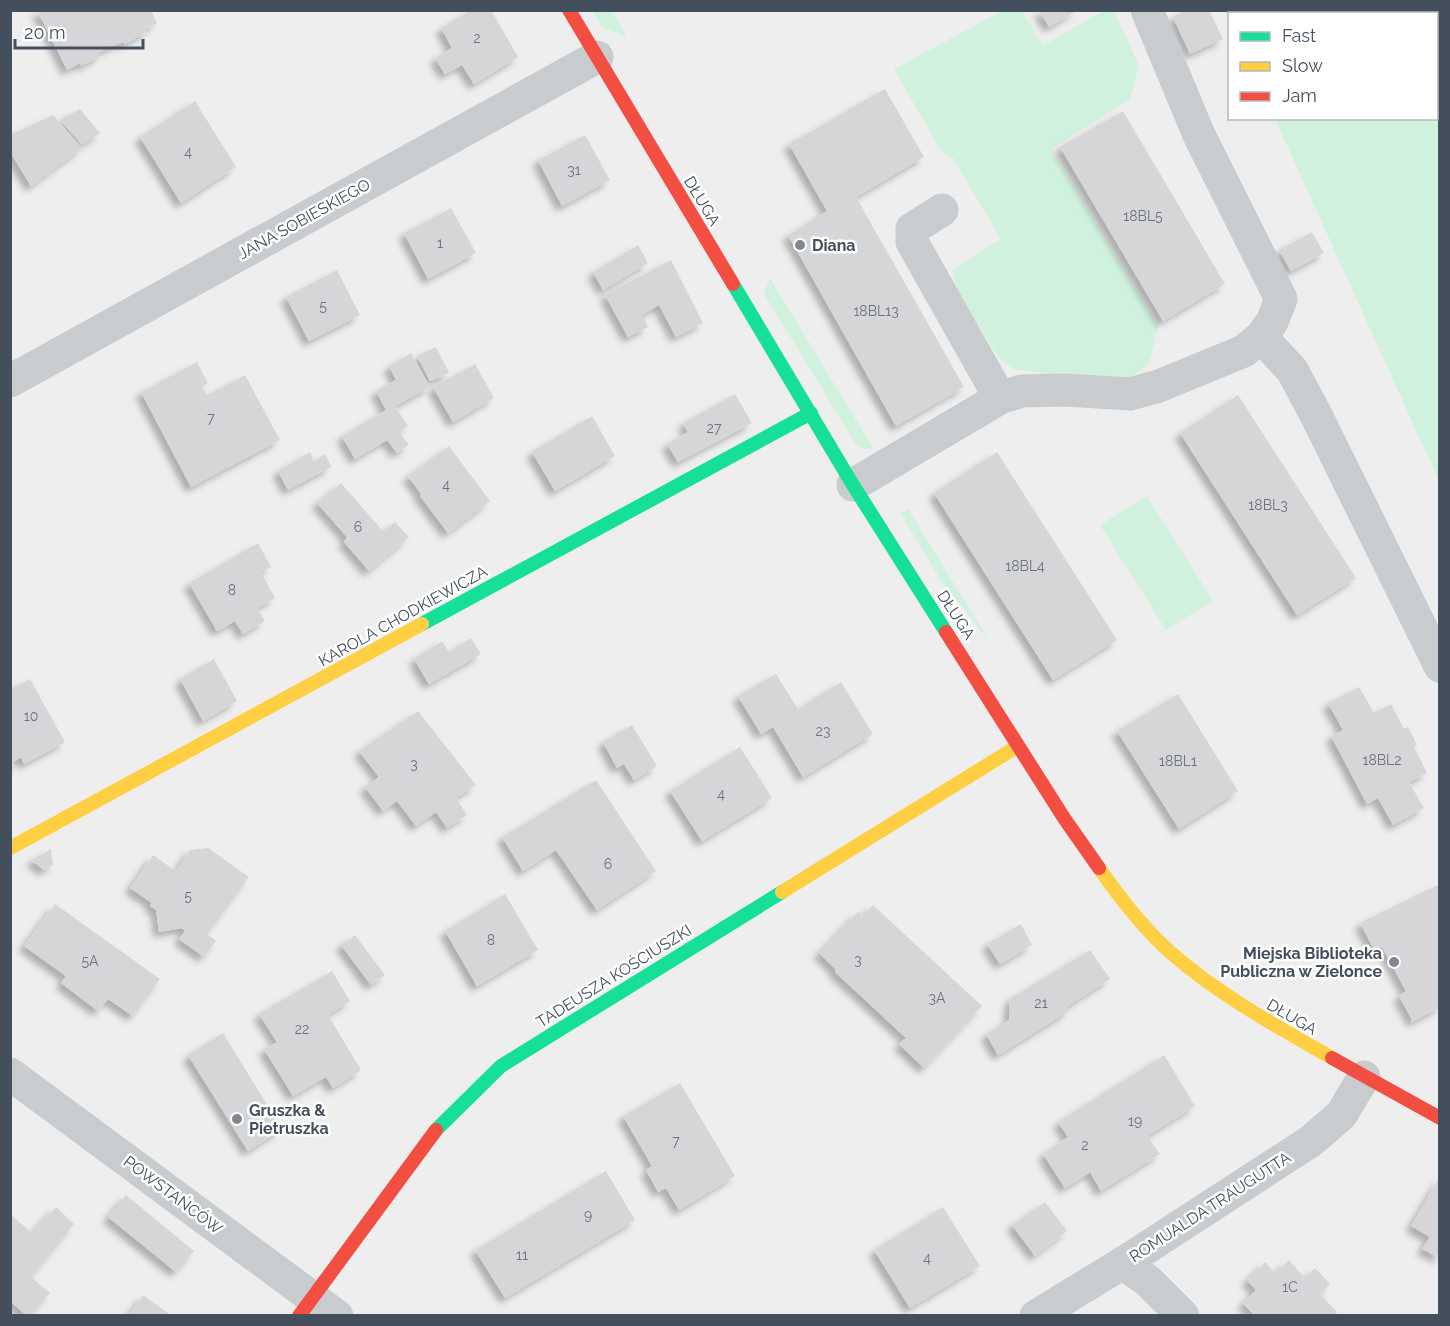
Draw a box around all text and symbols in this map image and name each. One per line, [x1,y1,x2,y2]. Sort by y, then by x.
scale bar [15,12,142,50]
legend [1228,12,1438,120]
text: 20 m [24,22,66,43]
text: Fast [1282,25,1316,46]
house number: 2 [473,30,481,46]
text: Slow [1282,55,1323,76]
text: Jam [1282,85,1317,106]
house number: 4 [184,144,192,160]
house number: 31 [567,162,581,178]
street label: DŁUGA [680,173,724,229]
street label: JANA SOBIESKIEGO [235,175,373,263]
house number: 18BL5 [1123,208,1163,224]
house number: 1 [437,235,443,251]
place label: Diana [812,236,856,255]
marker: Diana [793,238,807,252]
house number: 5 [319,298,327,314]
house number: 18BL13 [853,303,899,319]
house number: 7 [207,410,215,426]
house number: 27 [707,420,722,436]
house number: 4 [442,477,450,493]
house number: 18BL3 [1248,497,1288,513]
house number: 6 [354,519,362,535]
house number: 18BL4 [1005,558,1045,574]
street label: KAROLA CHODKIEWICZA [315,562,491,670]
house number: 8 [228,582,236,598]
street label: DŁUGA [933,587,979,643]
house number: 10 [24,708,38,724]
house number: 23 [816,723,830,739]
house number: 18BL2 [1362,752,1402,768]
house number: 18BL1 [1159,753,1197,769]
house number: 3 [410,756,418,772]
house number: 4 [717,786,725,802]
house number: 6 [604,856,612,872]
house number: 5 [184,888,192,904]
street label: TADEUSZA KOŚCIUSZKI [532,920,695,1032]
house number: 8 [487,932,495,948]
place label: Miejska Biblioteka Publiczna w Zielonce [1220,944,1382,981]
house number: 3 [854,952,862,968]
house number: 5A [81,953,99,969]
marker: Miejska Biblioteka Publiczna w Zielonce [1387,955,1401,969]
house number: 3A [929,990,946,1006]
house number: 21 [1034,995,1048,1011]
street label: DŁUGA [1264,995,1321,1039]
house number: 22 [295,1021,309,1037]
place label: Gruszka & Pietruszka [249,1101,329,1138]
marker: Gruszka & Pietruszka [230,1112,244,1126]
house number: 19 [1128,1113,1142,1129]
house number: 7 [672,1133,680,1149]
house number: 2 [1081,1137,1089,1153]
street label: ROMUALDA TRAUGUTTA [1126,1148,1294,1266]
street label: POWSTAŃCÓW [120,1151,227,1238]
house number: 9 [584,1207,592,1223]
house number: 11 [516,1247,528,1263]
house number: 4 [923,1250,931,1266]
house number: 1C [1282,1279,1298,1295]

